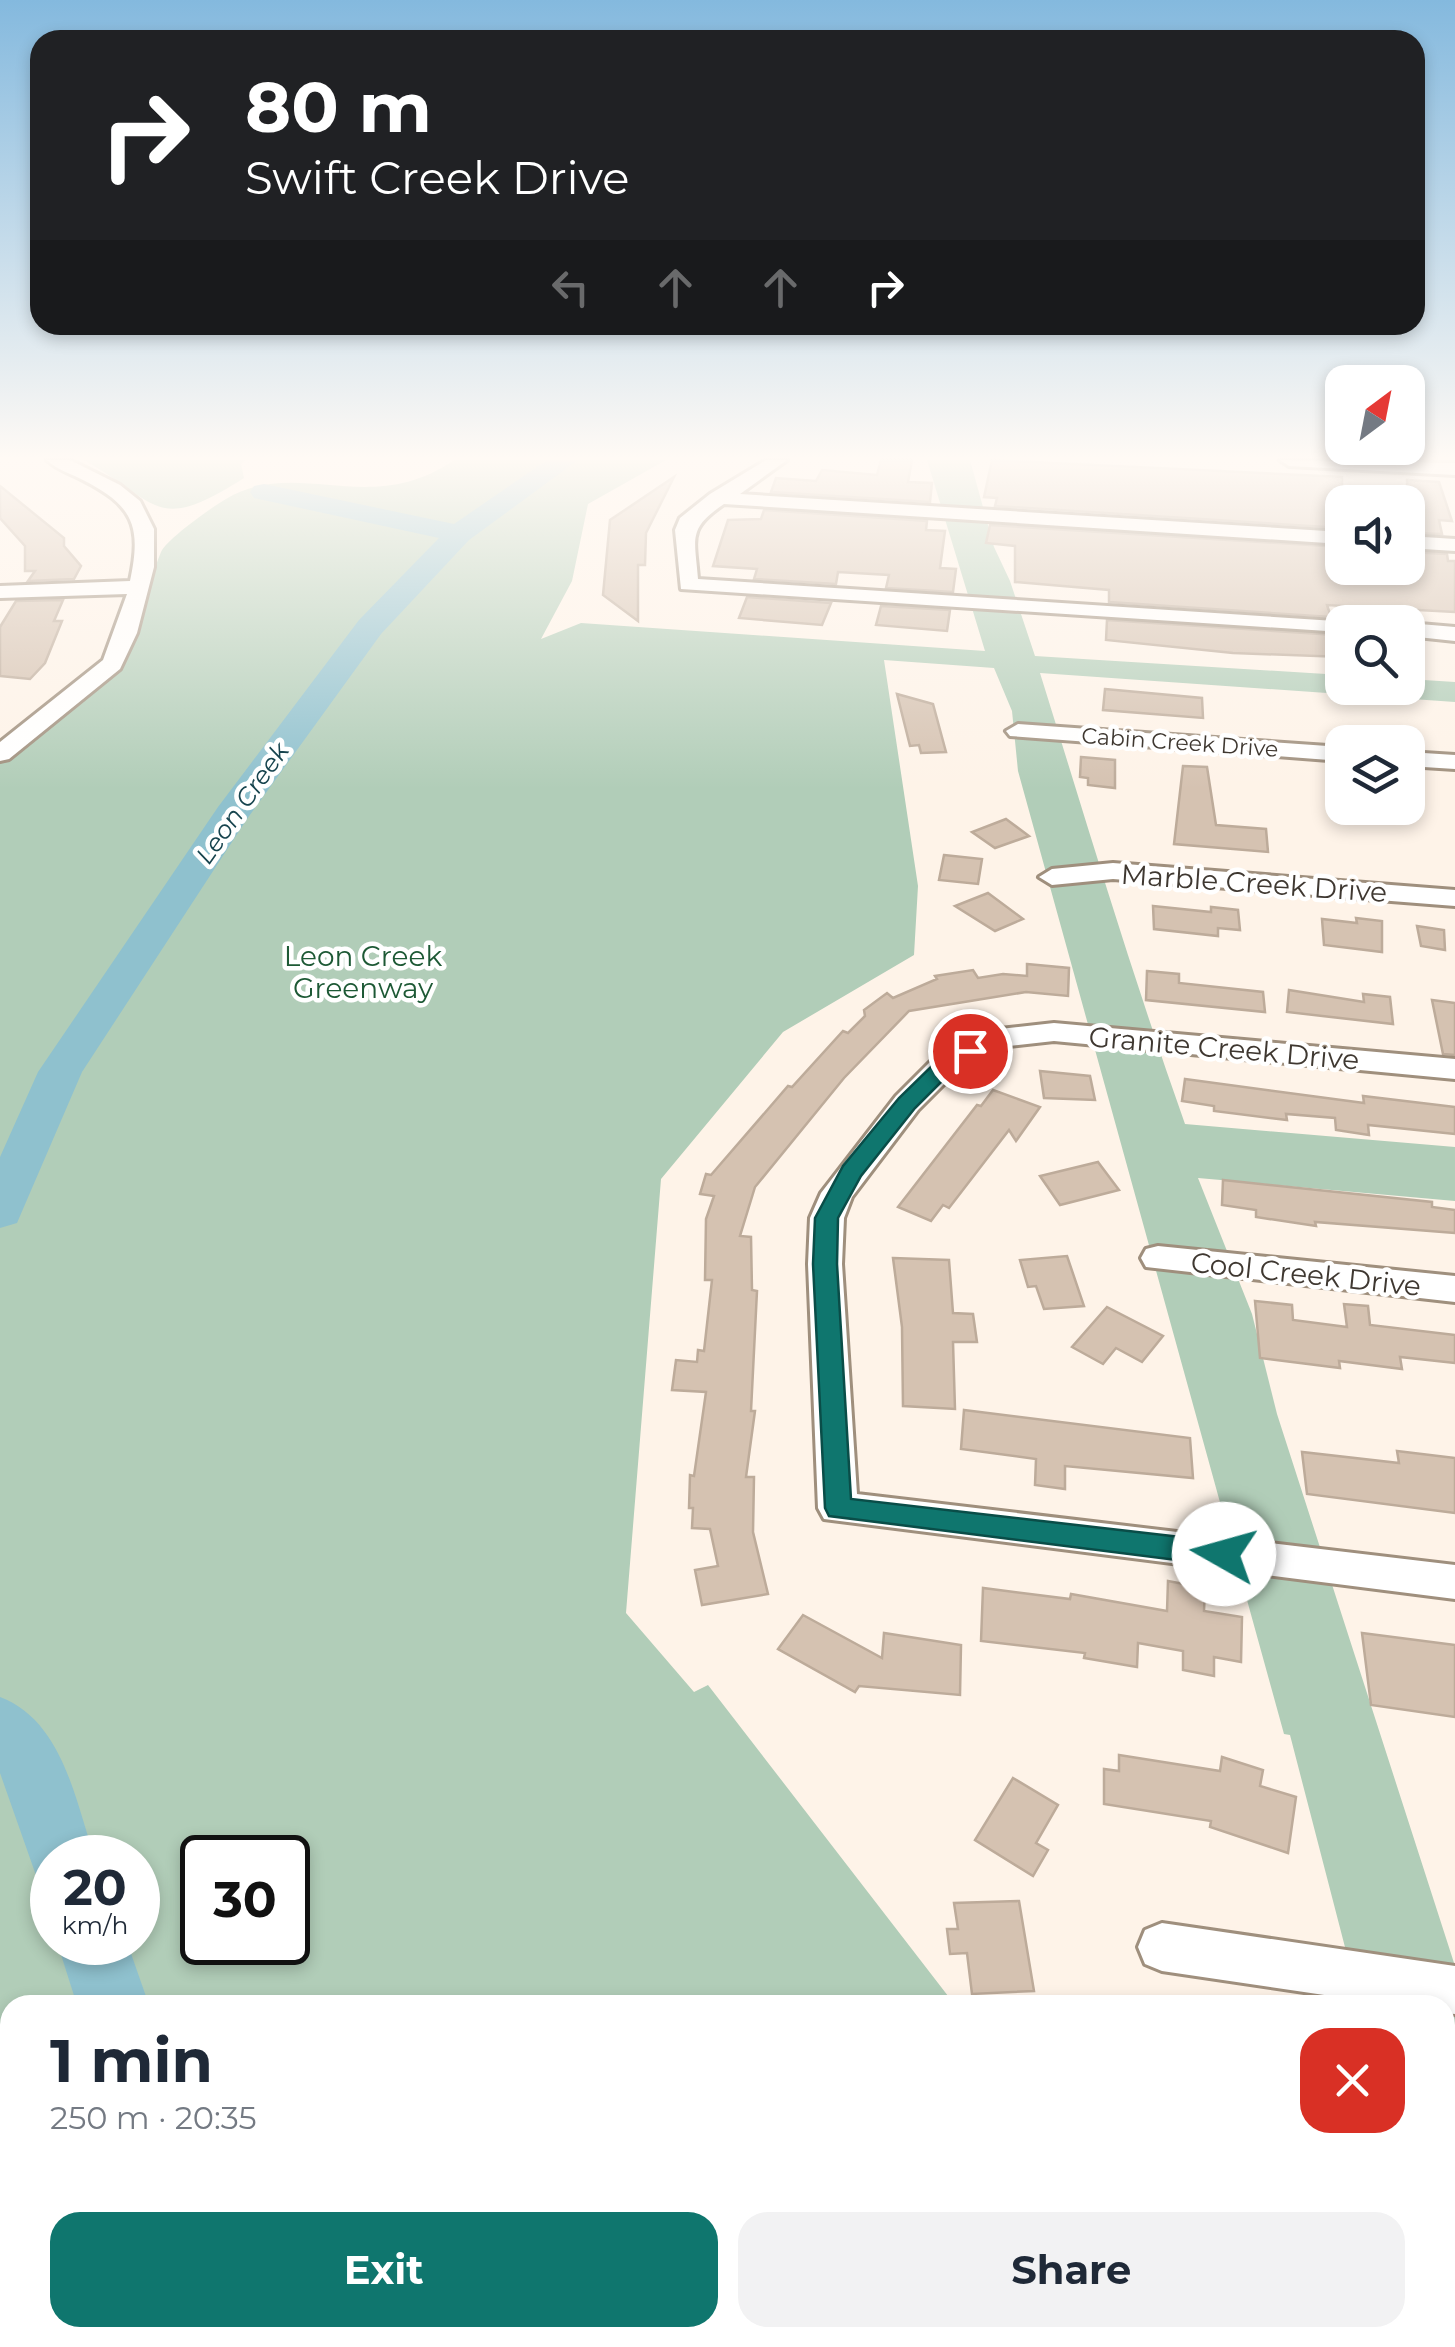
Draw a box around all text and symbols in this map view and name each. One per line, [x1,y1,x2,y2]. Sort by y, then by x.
text: 80 m [245,64,432,150]
icon: right [80,70,210,200]
text: Swift Creek Drive [245,150,630,205]
icon: left [543,260,598,315]
icon: ahead [648,260,703,315]
icon: ahead [753,260,808,315]
icon: right [858,260,913,315]
north arrow [1325,365,1425,465]
map controls [1325,365,1425,825]
button: sound [1325,485,1425,585]
button: search [1325,605,1425,705]
street label: Cabin Creek Drive [1081,722,1279,763]
button: layers [1325,725,1425,825]
water label: Leon Creek [189,736,296,870]
street label: Marble Creek Drive [1120,857,1388,909]
park label: Leon Creek Greenway [284,939,442,1005]
pin [928,1009,1013,1094]
street label: Granite Creek Drive [1087,1019,1361,1077]
icon: arrive [943,1024,998,1079]
street label: Cool Creek Drive [1189,1245,1423,1303]
position arrow [1172,1502,1276,1606]
speed limit sign: 30 [180,1835,310,1965]
text: 20 [63,1857,127,1918]
text: km/h [62,1910,128,1940]
text: 1 min [50,2024,213,2097]
button: close [1300,2028,1405,2133]
text: 250 m · 20:35 [50,2098,257,2137]
button: Exit [50,2212,718,2327]
button: Share [738,2212,1405,2327]

